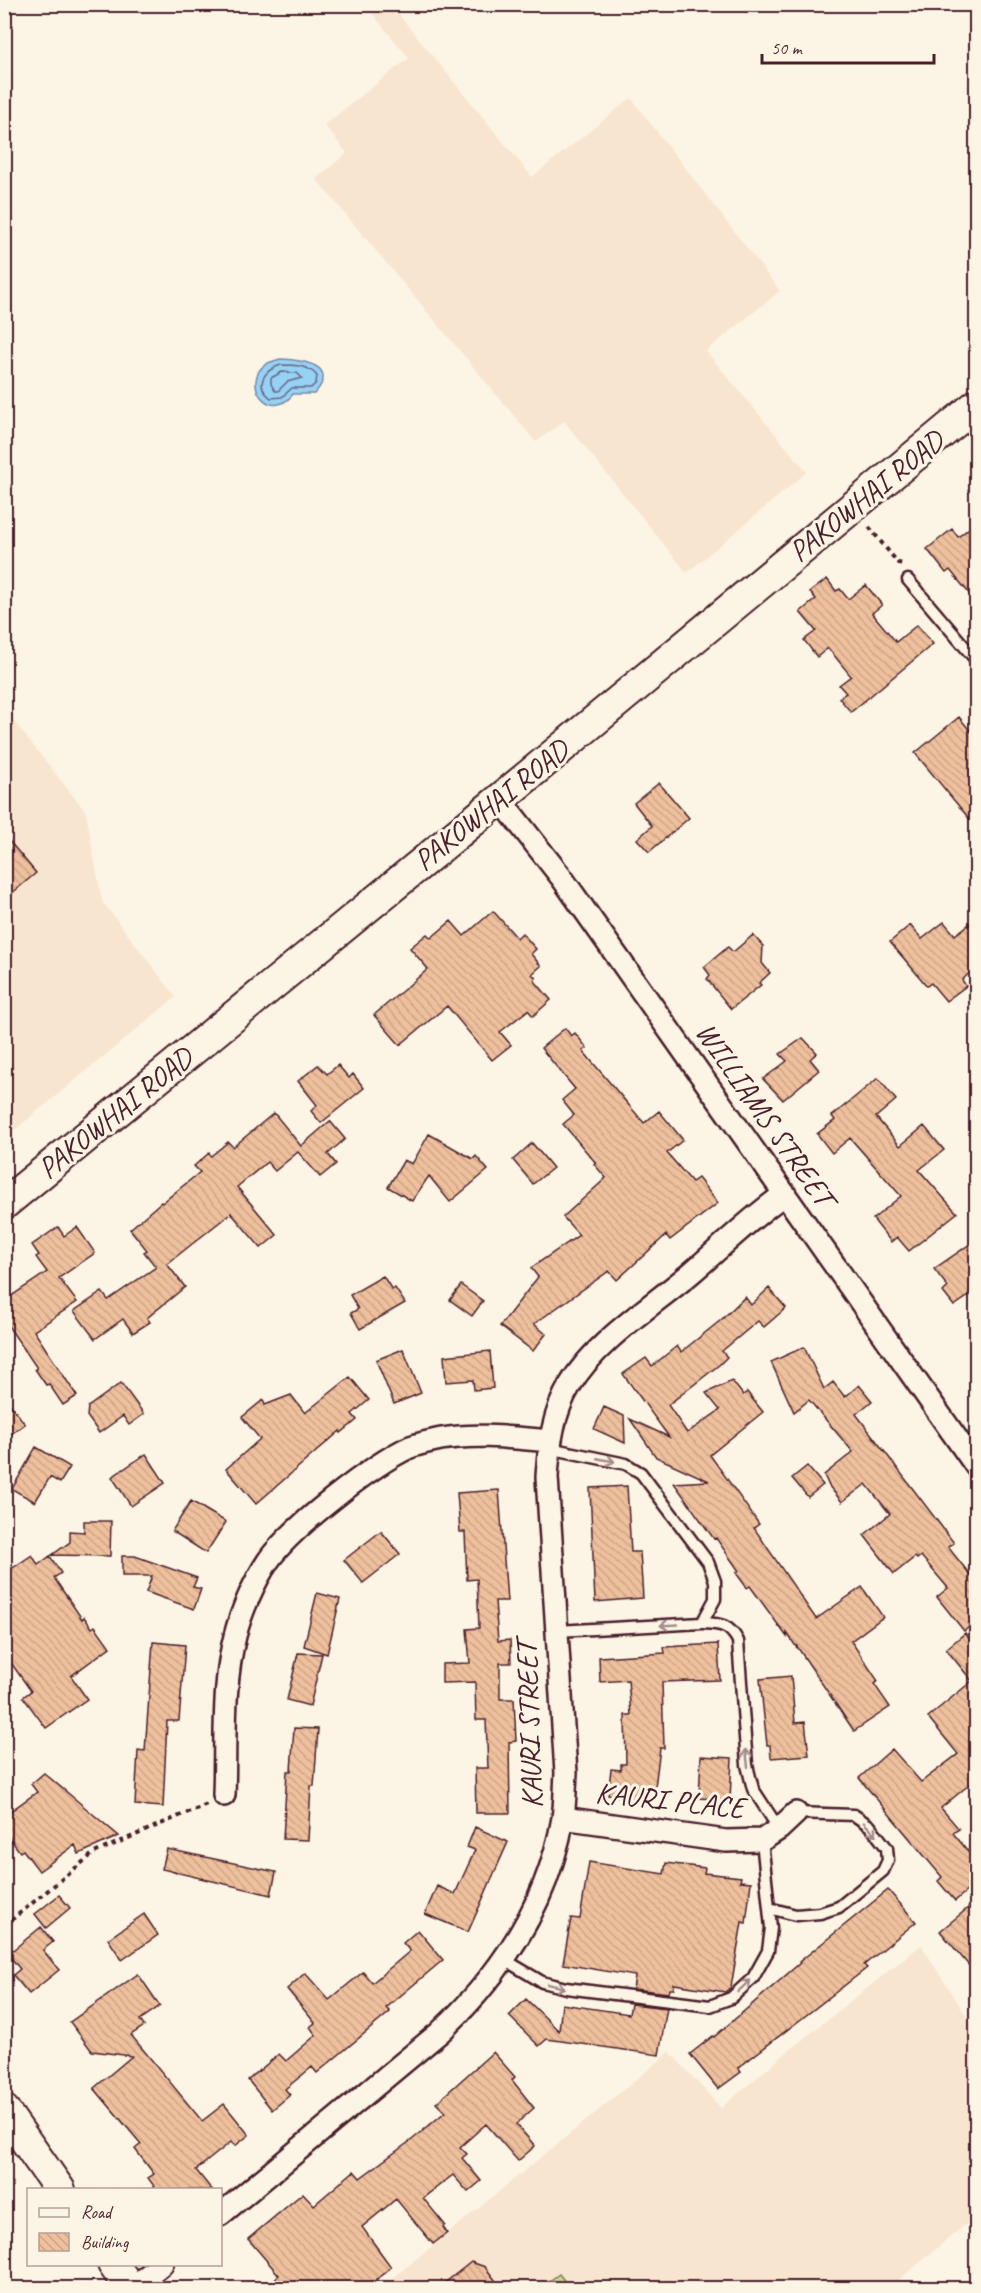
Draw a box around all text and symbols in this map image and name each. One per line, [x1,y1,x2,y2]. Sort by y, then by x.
scale bar [762,27,934,65]
text: 50 m [771,37,804,59]
street label: PAKOWHAI ROAD [781,420,953,570]
street label: PAKOWHAI ROAD [406,729,578,879]
street label: WILLIAMS STREET [687,1015,847,1219]
street label: PAKOWHAI ROAD [30,1037,202,1187]
one-way arrow [596,1455,615,1466]
one-way arrow [659,1619,679,1630]
street label: KAURI STREET [507,1634,551,1809]
one-way arrow [741,1749,752,1769]
street label: KAURI PLACE [594,1773,750,1827]
one-way arrow [863,1821,877,1836]
one-way arrow [736,1979,751,1993]
one-way arrow [547,1980,566,1992]
legend [27,2188,222,2266]
text: Road [81,2201,114,2223]
text: Building [81,2231,130,2253]

